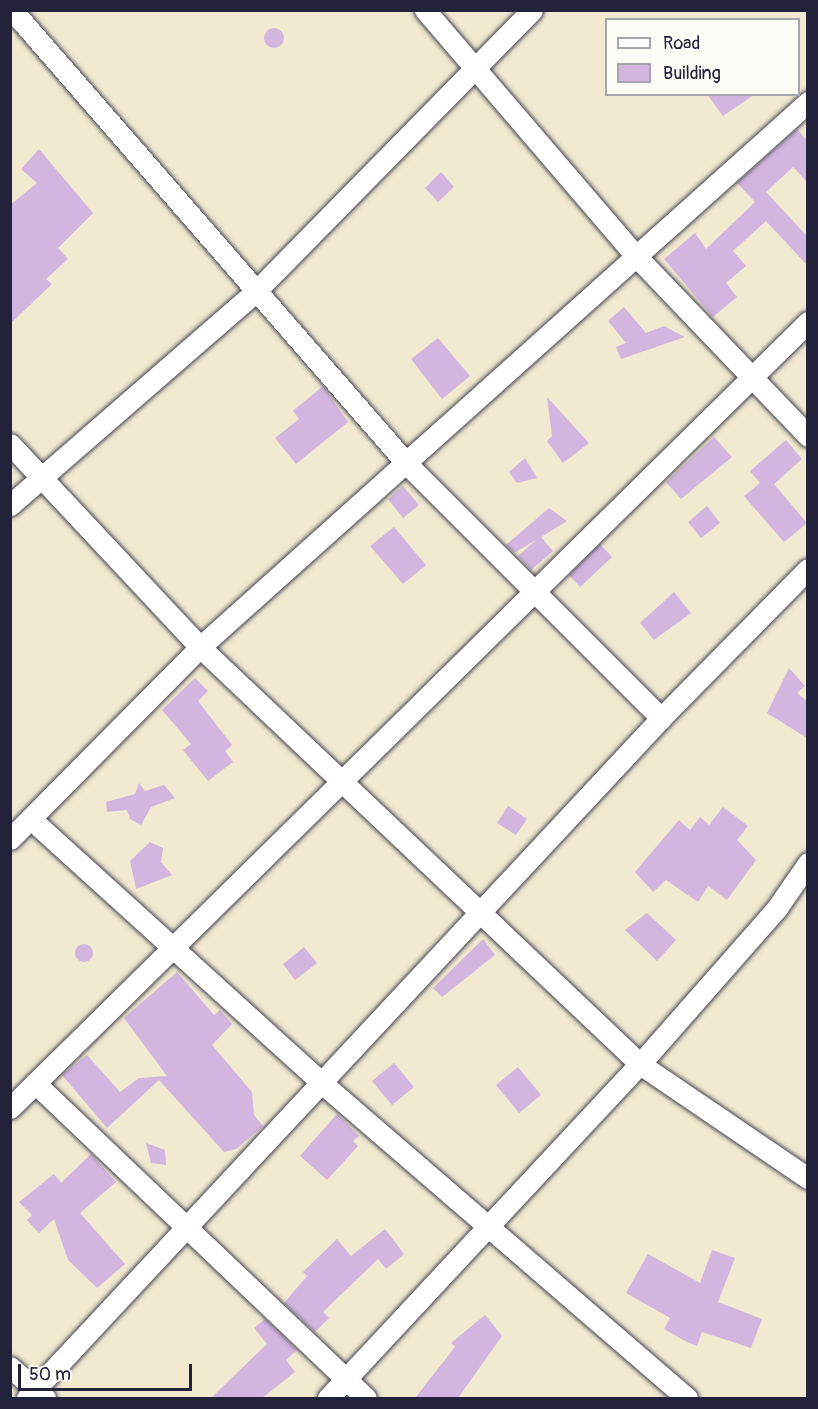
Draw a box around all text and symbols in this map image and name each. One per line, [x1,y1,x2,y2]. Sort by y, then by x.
legend [605,18,800,96]
text: Road [663,32,700,55]
text: Building [663,62,721,85]
scale bar [21,1352,195,1390]
text: 50 m [29,1363,71,1386]

